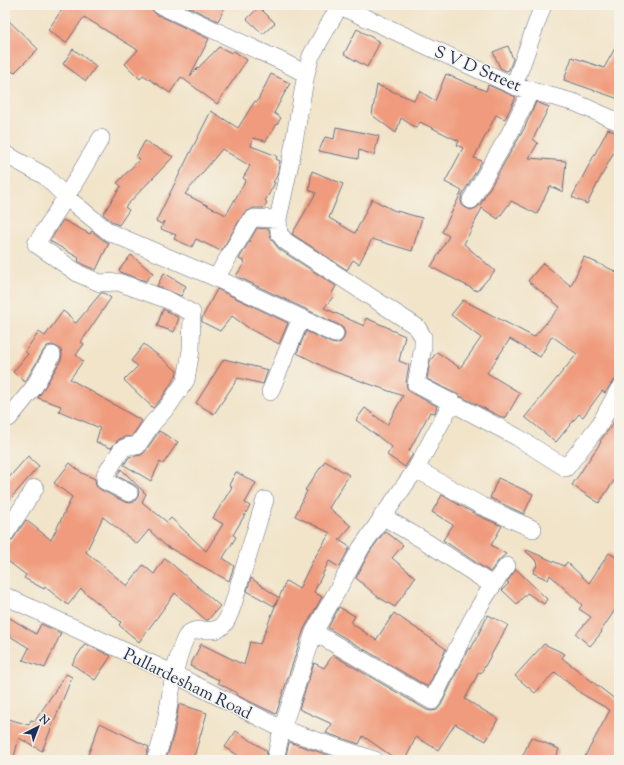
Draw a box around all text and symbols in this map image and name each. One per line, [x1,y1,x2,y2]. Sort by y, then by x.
street label: S V D Street [430,41,524,99]
street label: Pullardesham Road [119,643,256,727]
north arrow [18,707,58,747]
text: N [35,711,53,729]

